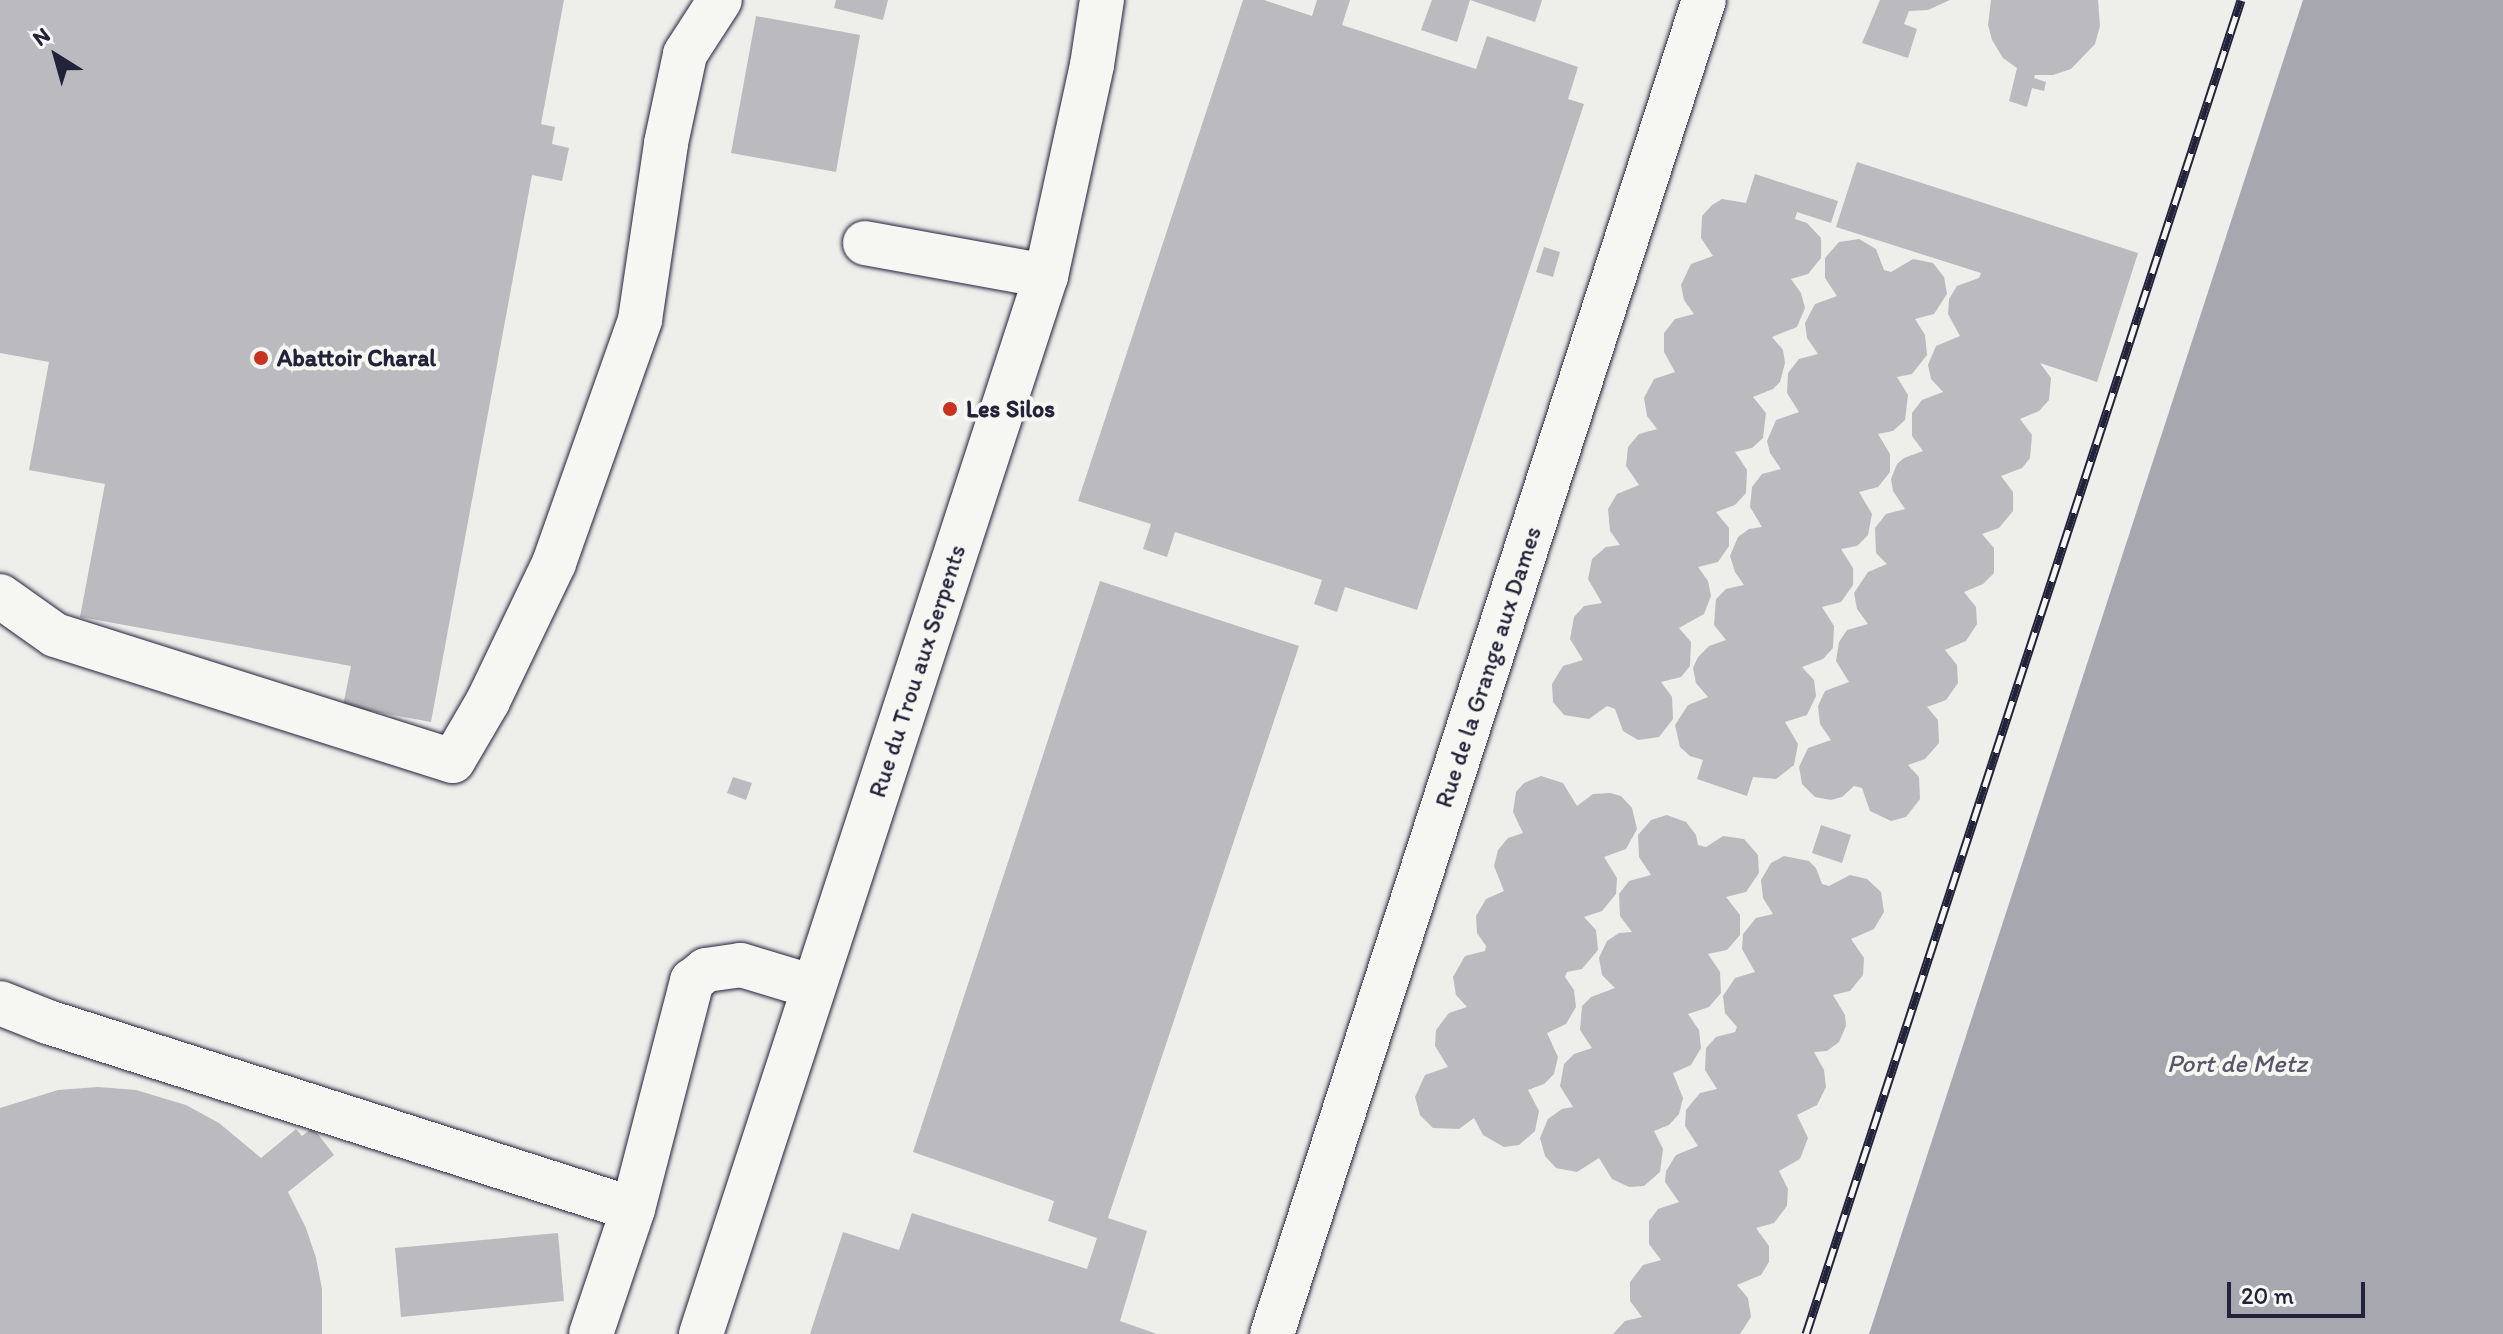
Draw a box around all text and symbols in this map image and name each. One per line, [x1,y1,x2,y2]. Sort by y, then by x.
north arrow [16,16,96,96]
text: N [27,21,55,52]
place label: Abattoir Charal [277,344,436,372]
marker: Abattoir Charal [252,349,270,367]
place label: Les Silos [966,395,1055,423]
marker: Les Silos [941,400,959,418]
street label: Rue de la Grange aux Dames [1429,523,1547,811]
street label: Rue du Trou aux Serpents [863,542,971,800]
water label: Port de Metz [2167,1048,2307,1080]
scale bar [2231,1266,2369,1316]
text: 20 m [2241,1281,2294,1310]

